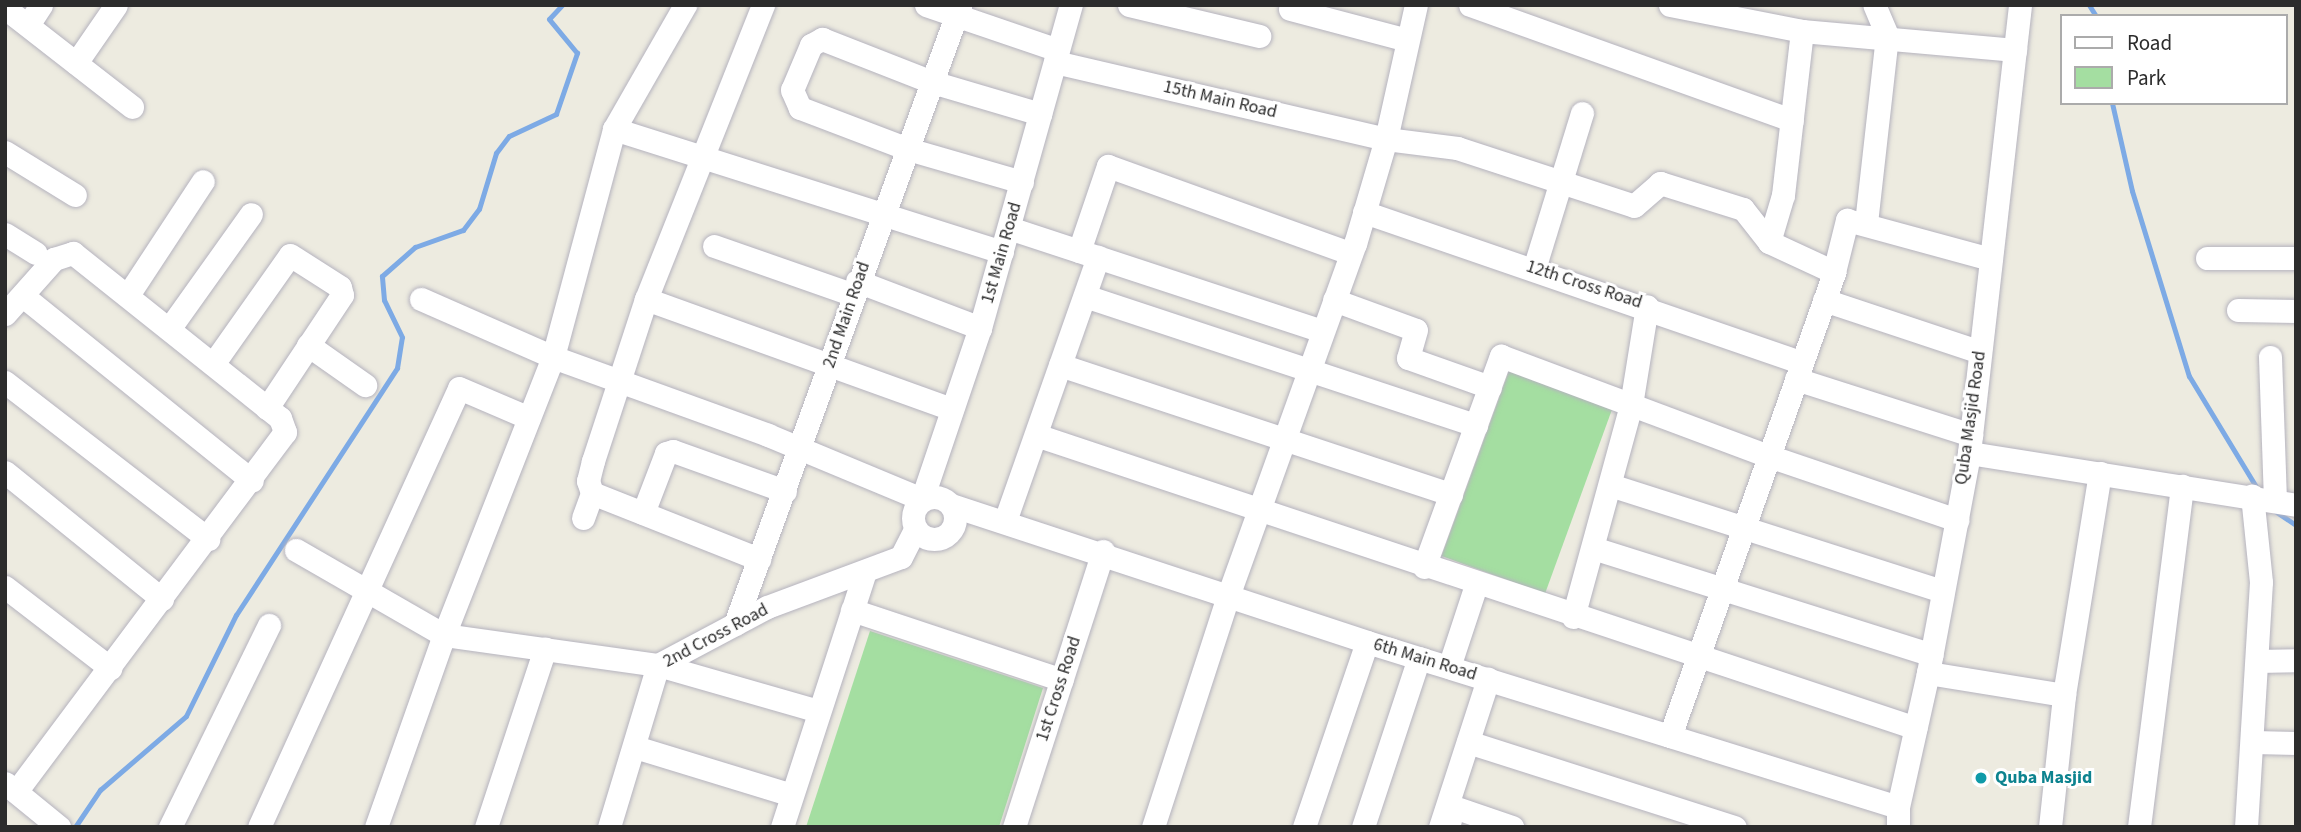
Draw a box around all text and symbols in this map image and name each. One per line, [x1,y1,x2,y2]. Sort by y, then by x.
legend [2060,14,2287,105]
text: Road [2127,28,2172,58]
text: Park [2127,63,2166,93]
street label: 15th Main Road [1161,76,1279,124]
street label: 1st Main Road [977,200,1027,306]
street label: 12th Cross Road [1523,256,1645,314]
street label: 2nd Main Road [819,259,875,371]
street label: Quba Masjid Road [1951,350,1991,486]
street label: 2nd Cross Road [660,599,772,673]
street label: 1st Cross Road [1032,634,1086,744]
street label: 6th Main Road [1371,634,1479,686]
place label: Quba Masjid [1995,767,2092,789]
marker: Quba Masjid [1973,770,1989,786]

